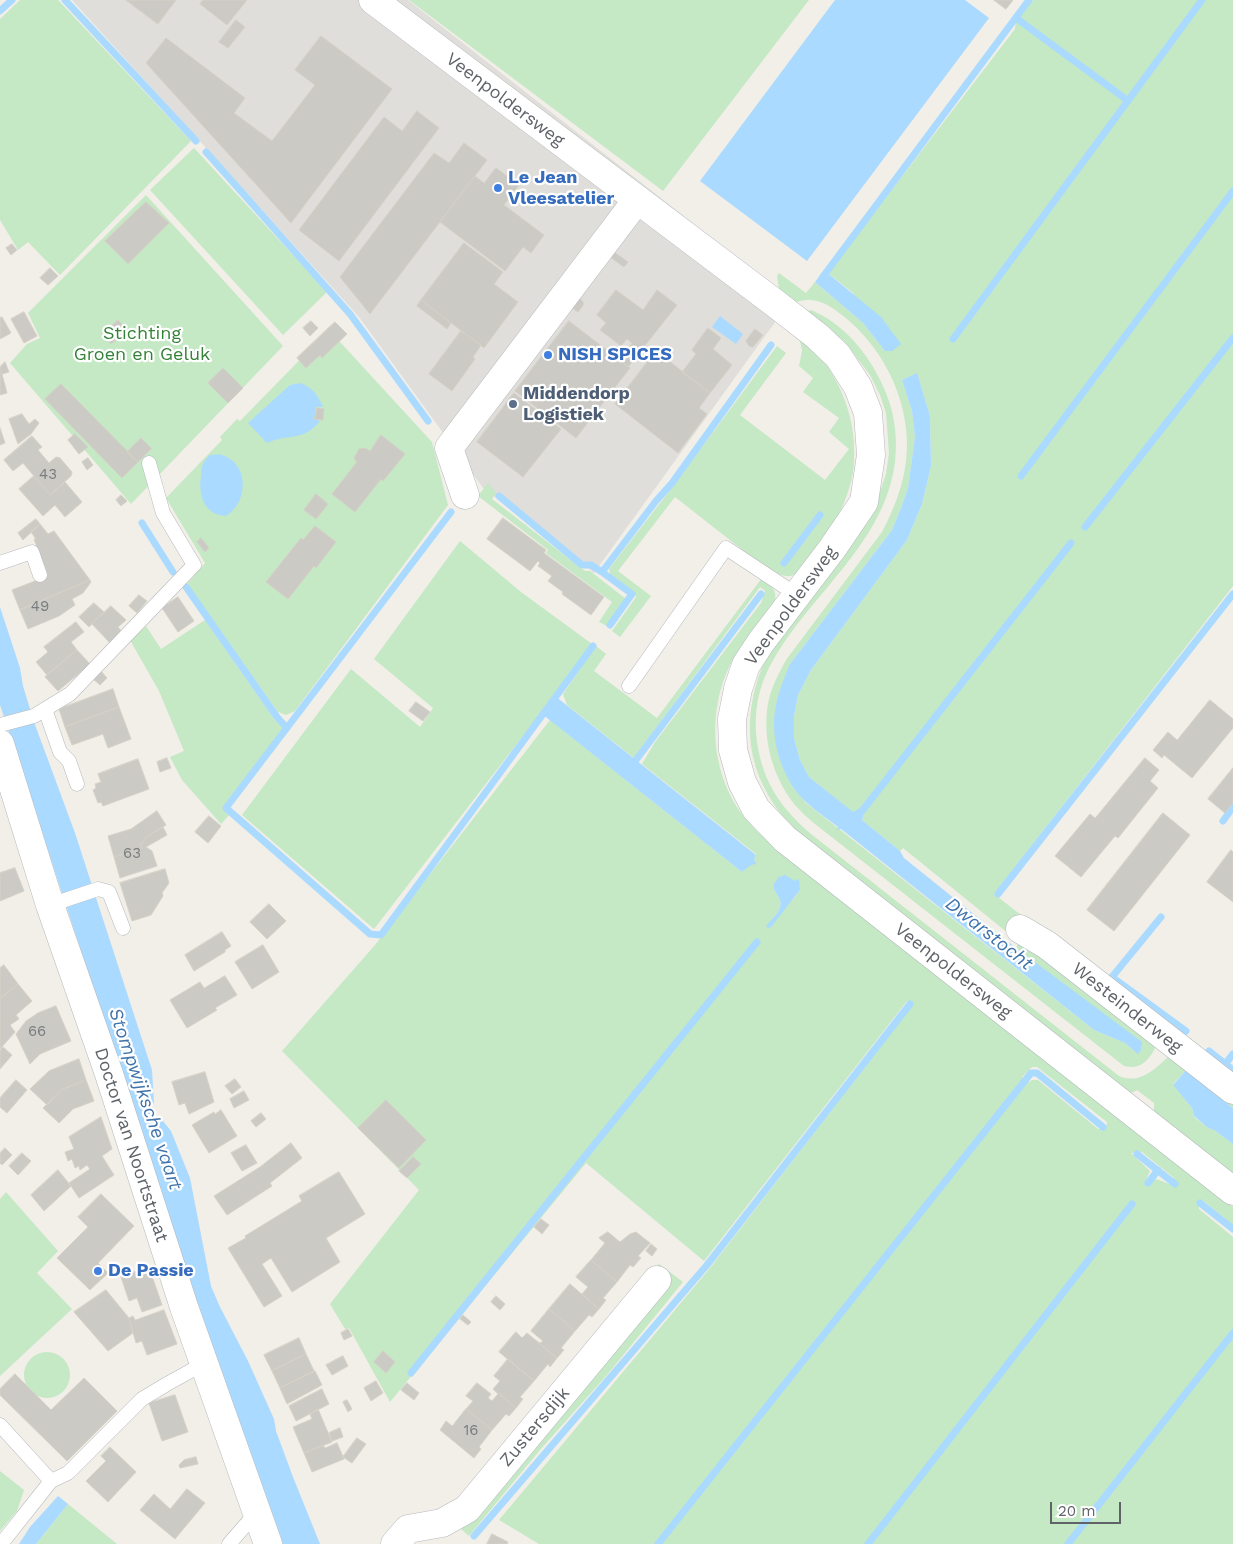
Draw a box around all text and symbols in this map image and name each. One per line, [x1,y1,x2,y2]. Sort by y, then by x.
street label: Veenpoldersweg [442,48,568,152]
place label: Le Jean Vleesatelier [508,167,614,210]
marker: Le Jean Vleesatelier [492,182,504,194]
park label: Stichting Groen en Geluk [74,323,210,366]
place label: NISH SPICES [558,344,672,366]
marker: NISH SPICES [542,349,554,361]
place label: Middendorp Logistiek [523,383,630,426]
marker: Middendorp Logistiek [507,398,519,410]
house number: 43 [39,466,57,484]
street label: Veenpoldersweg [740,542,842,670]
house number: 49 [31,598,49,616]
house number: 63 [123,845,141,863]
water label: Dwarstocht [941,893,1037,975]
street label: Veenpoldersweg [890,919,1016,1023]
street label: Westeinderweg [1067,958,1187,1058]
water label: Stompwijksche vaart [103,1005,187,1193]
house number: 66 [28,1023,46,1041]
street label: Doctor van Noortstraat [89,1045,173,1245]
place label: De Passie [108,1260,194,1282]
marker: De Passie [92,1265,104,1277]
street label: Zustersdijk [496,1383,574,1471]
house number: 16 [464,1422,478,1440]
scale bar [1053,1492,1124,1524]
text: 20 m [1058,1502,1096,1520]

